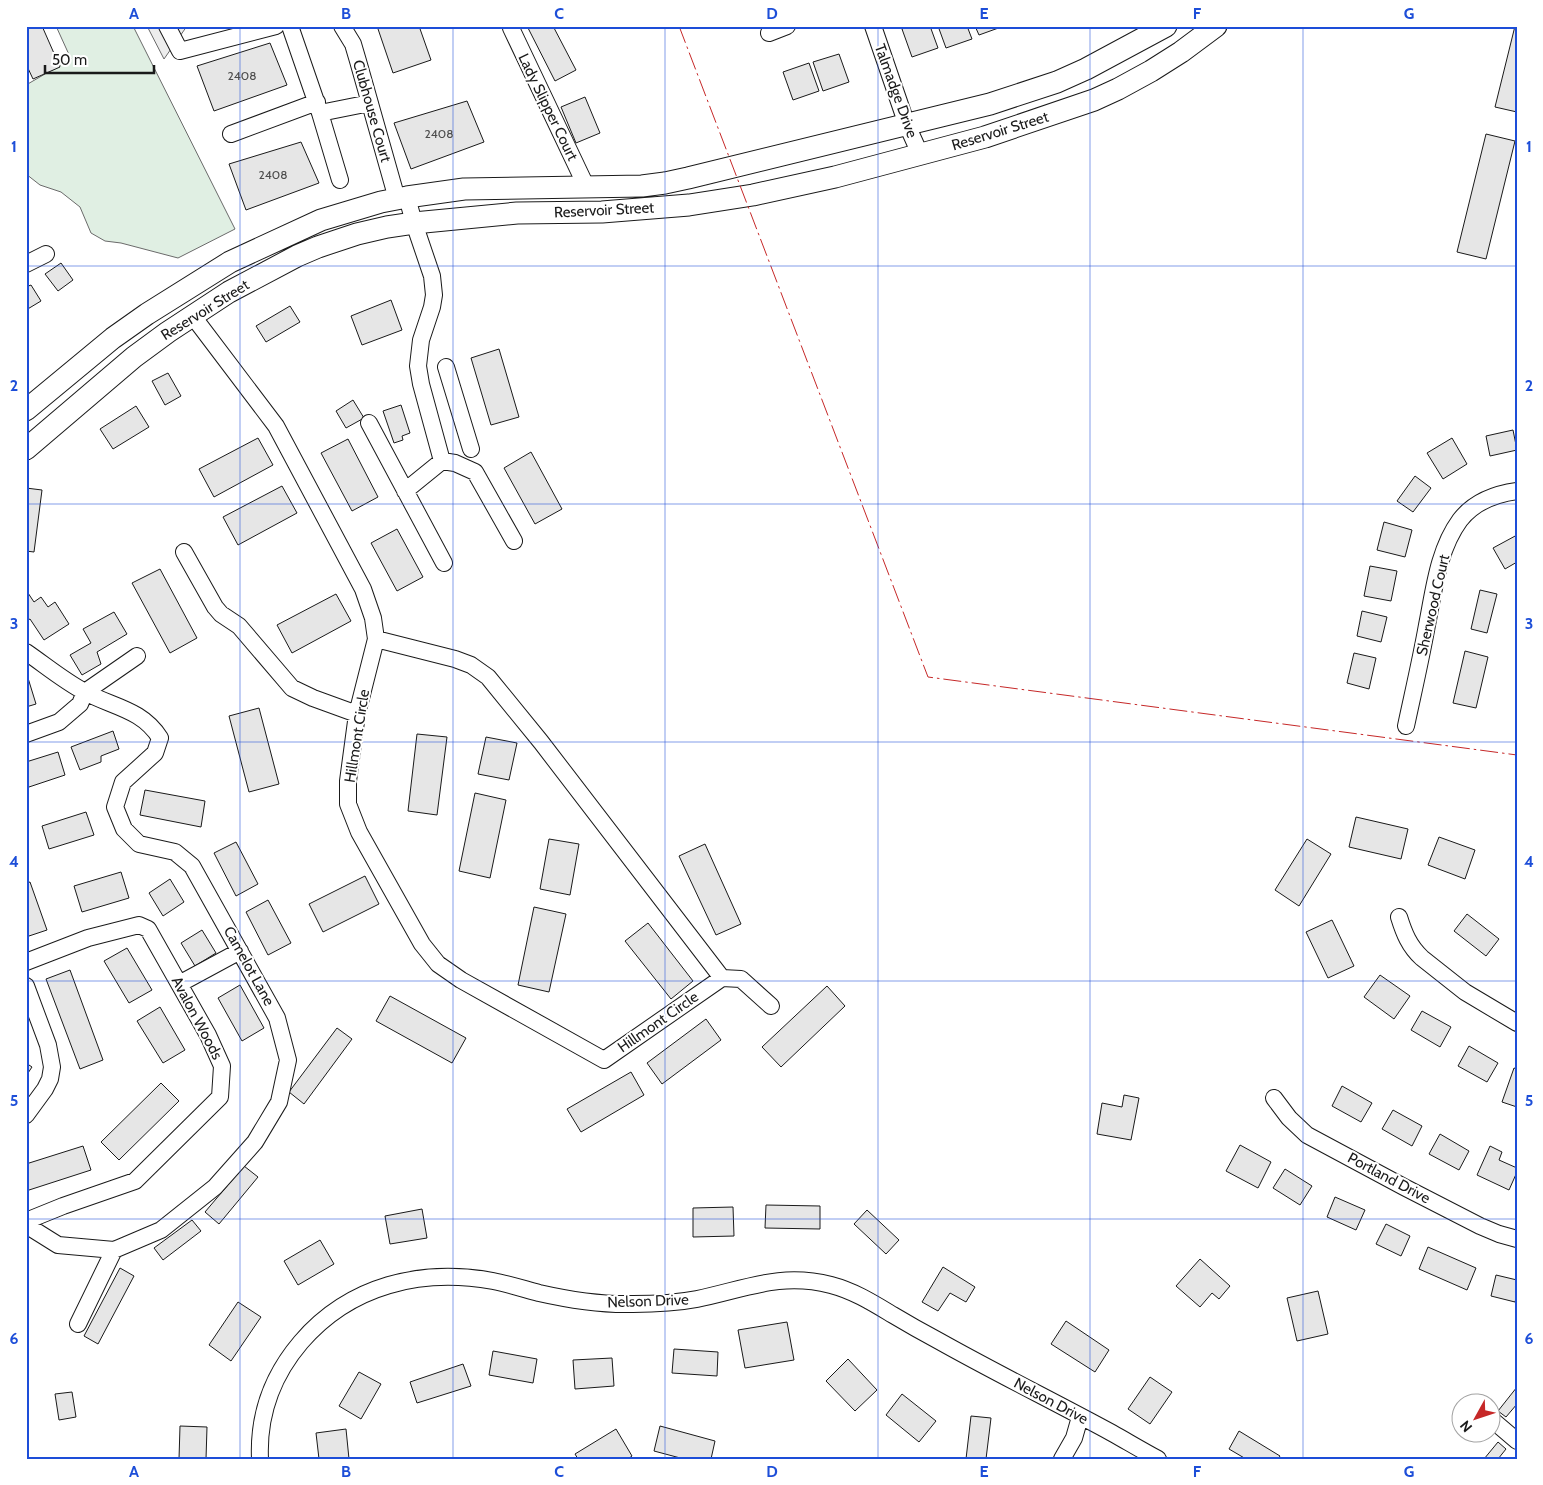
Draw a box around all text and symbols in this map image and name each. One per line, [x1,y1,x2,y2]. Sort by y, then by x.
text: A [129,4,139,23]
text: B [341,4,351,23]
text: C [554,4,564,23]
text: D [766,4,778,23]
text: E [979,4,989,23]
text: F [1193,4,1202,23]
text: G [1404,4,1414,23]
scale bar [45,42,154,74]
street label: Talmadge Drive [871,42,921,141]
text: 50 m [52,51,87,69]
street label: Lady Slipper Court [514,51,582,163]
street label: Clubhouse Court [349,58,395,164]
house number: 2408 [228,68,256,83]
street label: Reservoir Street [949,108,1051,154]
house number: 2408 [425,126,453,141]
text: 1 [11,137,17,156]
text: 1 [1526,137,1532,156]
house number: 2408 [259,167,287,182]
street label: Reservoir Street [553,198,655,222]
street label: Reservoir Street [158,276,252,344]
text: 2 [10,376,18,395]
text: 2 [1525,376,1533,395]
street label: Sherwood Court [1413,553,1453,657]
text: 3 [10,614,18,633]
text: 3 [1525,614,1533,633]
street label: Hillmont Circle [341,688,373,784]
text: 4 [9,852,19,871]
text: 4 [1524,852,1534,871]
street label: Camelot Lane [220,923,278,1009]
street label: Avalon Woods [168,973,226,1063]
street label: Hillmont Circle [614,987,702,1056]
text: 5 [10,1091,18,1110]
text: 5 [1525,1091,1533,1110]
street label: Portland Drive [1345,1149,1434,1207]
street label: Nelson Drive [607,1291,689,1311]
text: 6 [10,1329,19,1348]
text: 6 [1525,1329,1534,1348]
street label: Nelson Drive [1011,1374,1091,1428]
north arrow [1450,1392,1500,1442]
text: N [1456,1417,1476,1436]
text: A [129,1462,139,1481]
text: B [341,1462,351,1481]
text: C [554,1462,564,1481]
text: D [766,1462,778,1481]
text: E [979,1462,989,1481]
text: F [1193,1462,1202,1481]
text: G [1404,1462,1414,1481]

